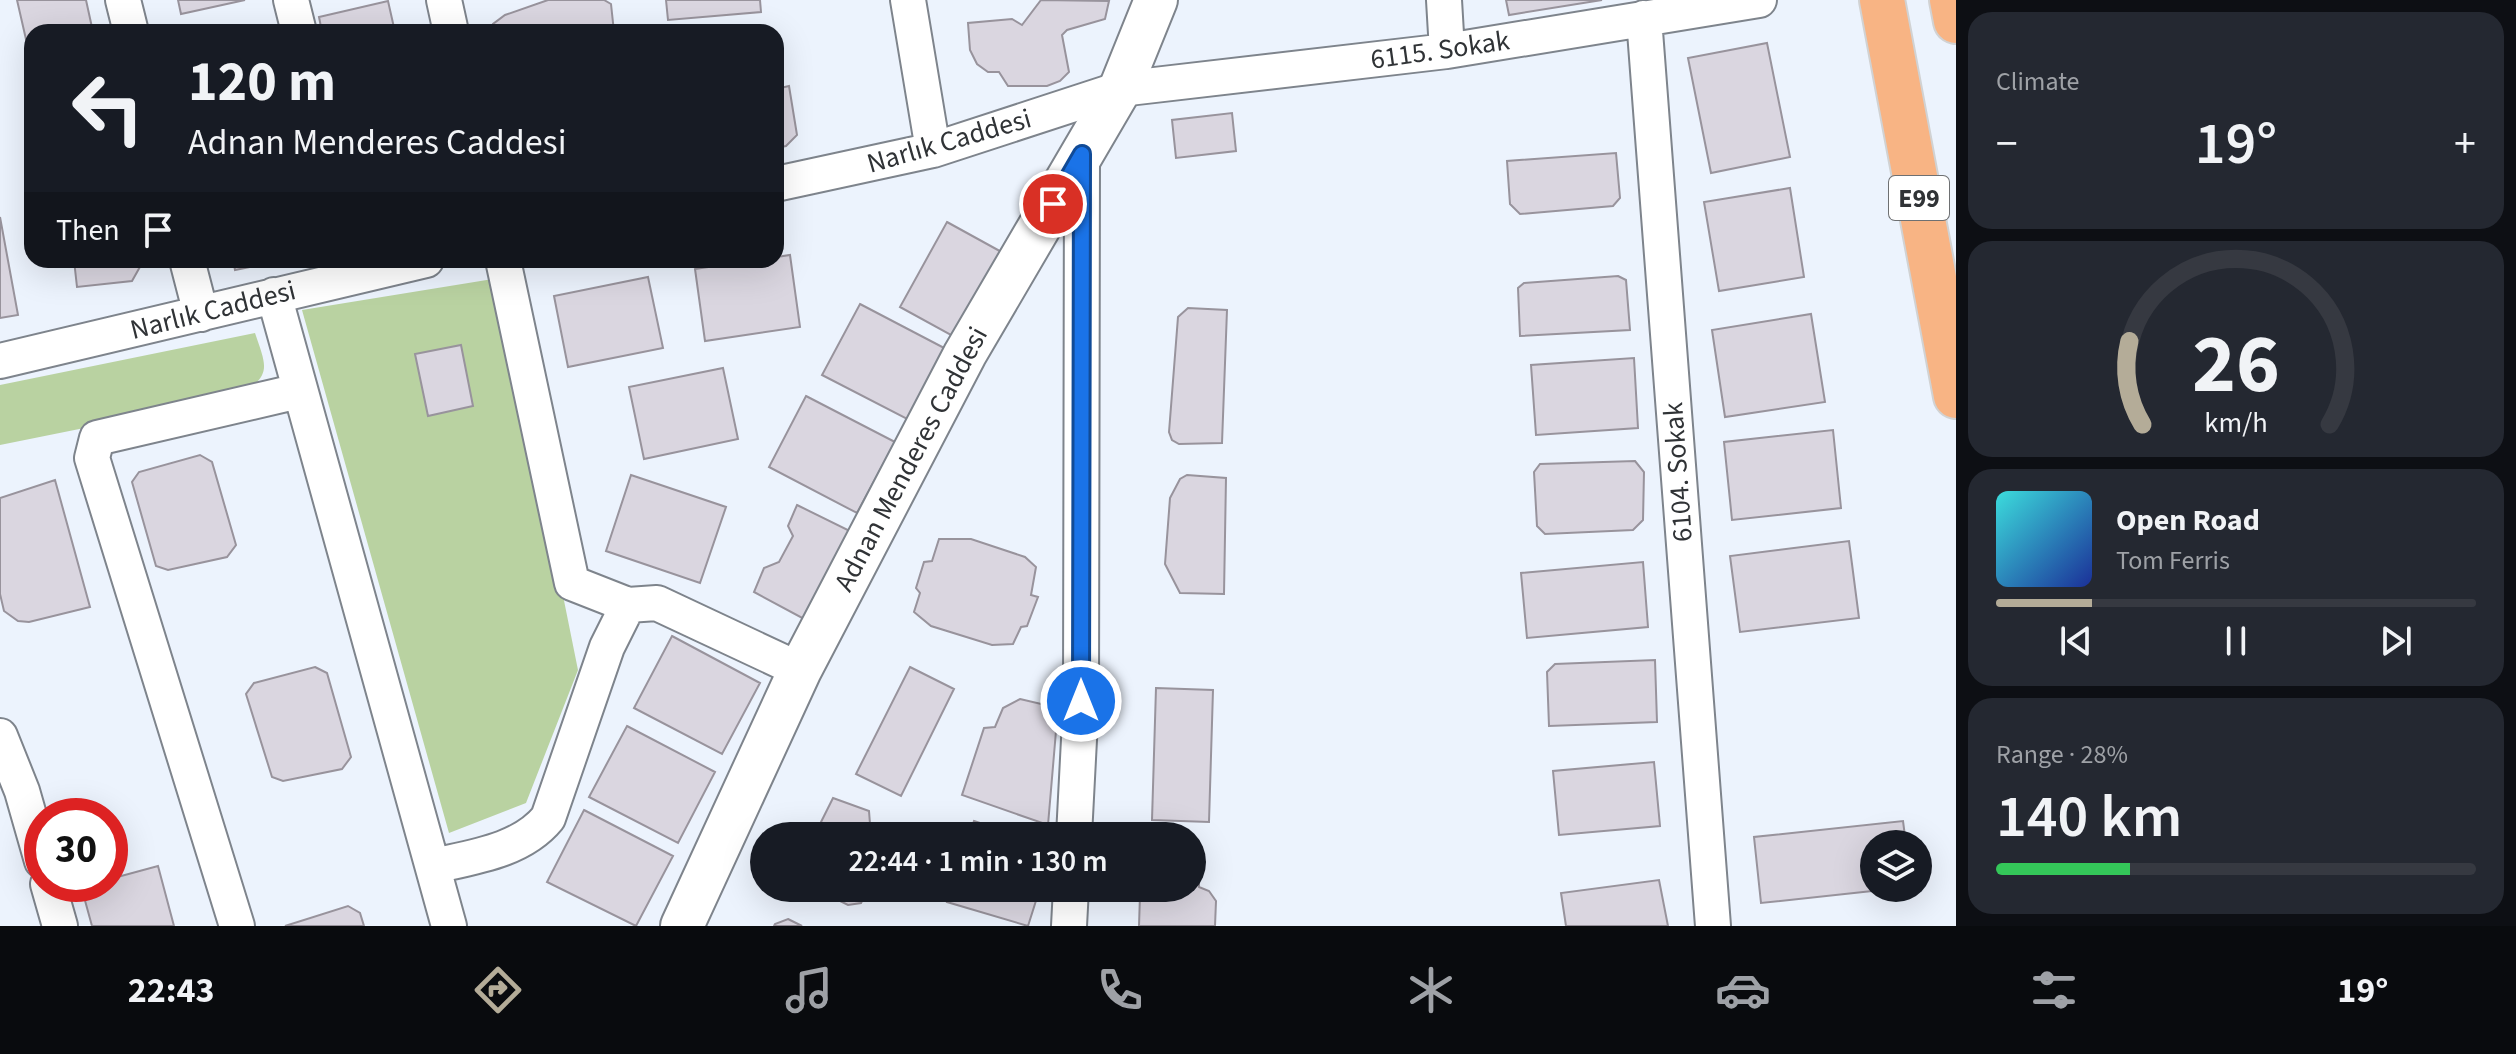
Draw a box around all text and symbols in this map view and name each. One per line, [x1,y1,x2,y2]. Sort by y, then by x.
street label: 6115. Sokak [1368,20,1512,80]
text: 120 m [188,43,336,122]
icon: left [56,56,160,160]
text: Climate [1996,63,2080,100]
street label: Narlık Caddesi [862,98,1036,184]
text: 19° [2195,102,2277,187]
text: − [1996,113,2018,176]
text: + [2454,113,2476,176]
text: Adnan Menderes Caddesi [188,117,567,168]
pin [1019,170,1087,238]
road number: E99 [1889,176,1949,220]
icon: arrive [1031,182,1075,226]
icon: arrive [136,208,180,252]
text: Then [56,209,120,252]
street label: Narlık Caddesi [126,270,300,350]
text: 26 [2192,305,2280,423]
street label: Adnan Menderes Caddesi [824,320,998,598]
street label: 6104. Sokak [1653,401,1703,543]
text: km/h [2204,403,2268,443]
text: Open Road [2116,499,2260,542]
text: Tom Ferris [2116,542,2230,579]
icon: previous [2054,619,2098,663]
icon: pause [2214,619,2258,663]
icon: next [2374,619,2418,663]
position arrow [1039,659,1123,743]
text: Range · 28% [1996,736,2128,773]
text: 140 km [1996,775,2182,860]
speed limit sign: 30 [24,798,128,902]
map controls [1860,830,1932,902]
button: layers [1860,830,1932,902]
text: 22:44 · 1 min · 130 m [848,840,1108,883]
icon: directions [470,962,526,1018]
icon: music [781,962,837,1018]
icon: phone [1092,962,1148,1018]
icon: climate [1403,962,1459,1018]
icon: car [1715,962,1771,1018]
icon: filters [2026,962,2082,1018]
text: 22:43 [128,965,214,1016]
text: 19° [2337,965,2388,1016]

